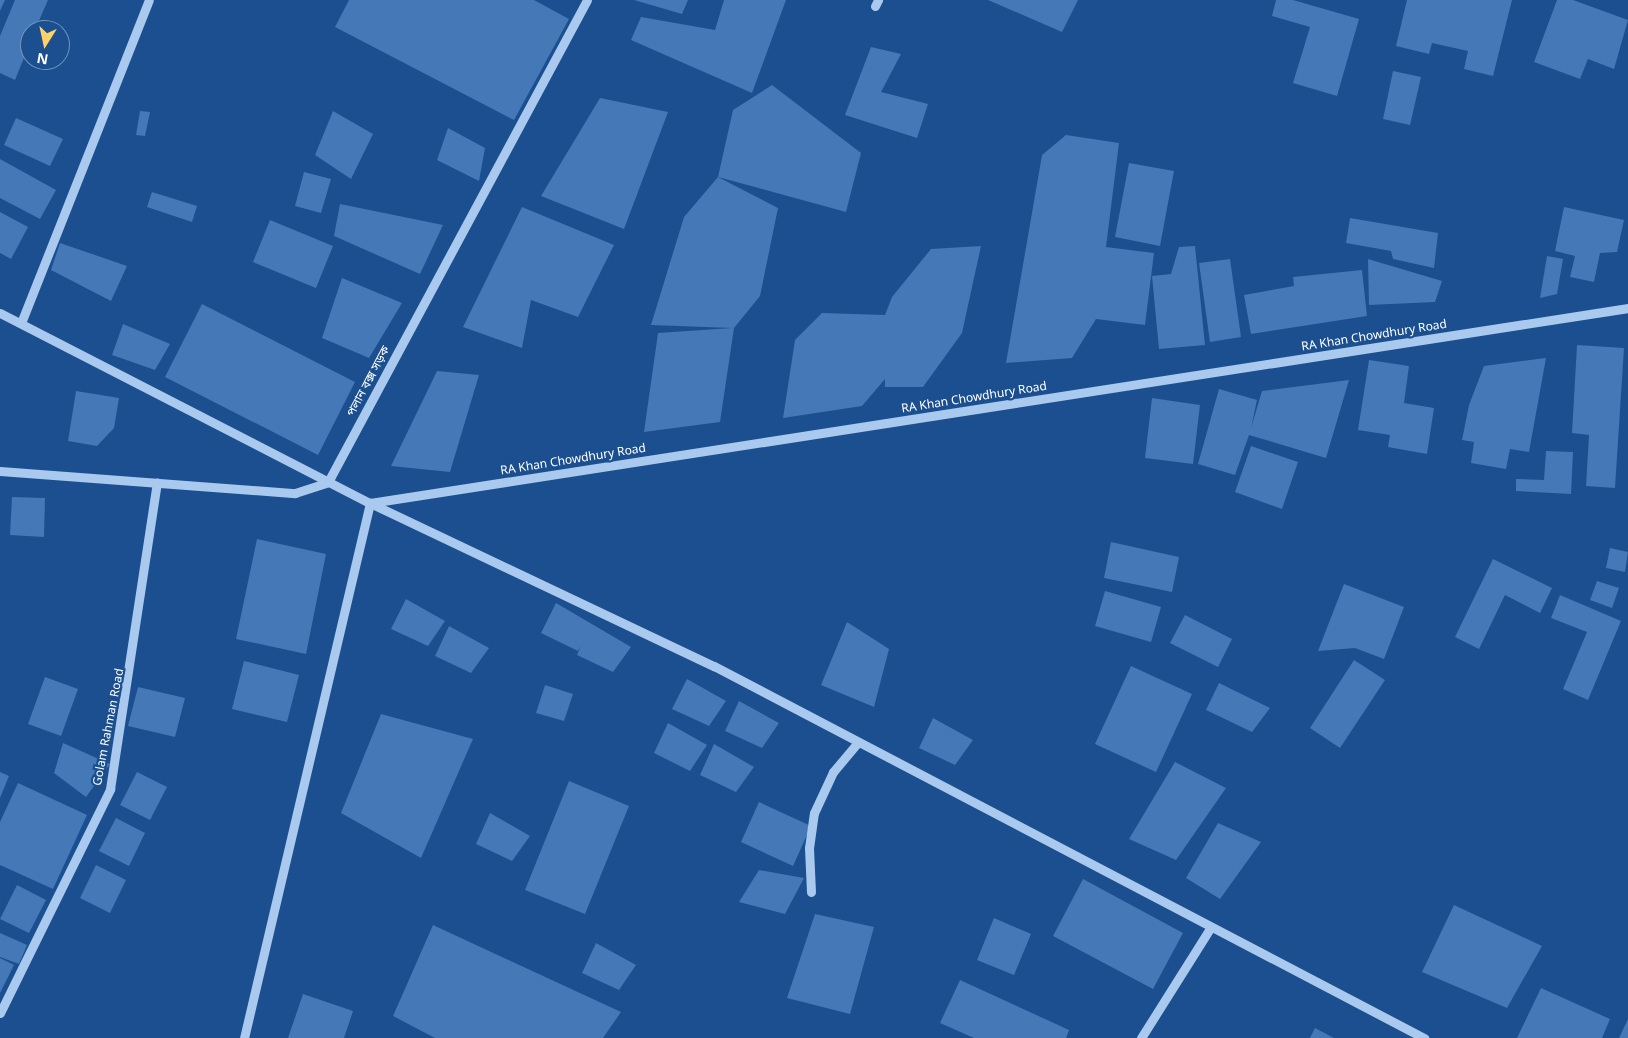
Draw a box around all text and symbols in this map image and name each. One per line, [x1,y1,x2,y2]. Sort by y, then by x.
north arrow [20,20,70,70]
text: N [35,49,50,70]
street label: RA Khan Chowdhury Road [1300,316,1448,354]
street label: পলান বক্স সড়ক [343,343,393,419]
street label: RA Khan Chowdhury Road [900,378,1048,416]
street label: RA Khan Chowdhury Road [499,440,647,478]
street label: Golam Rahman Road [90,667,126,787]

